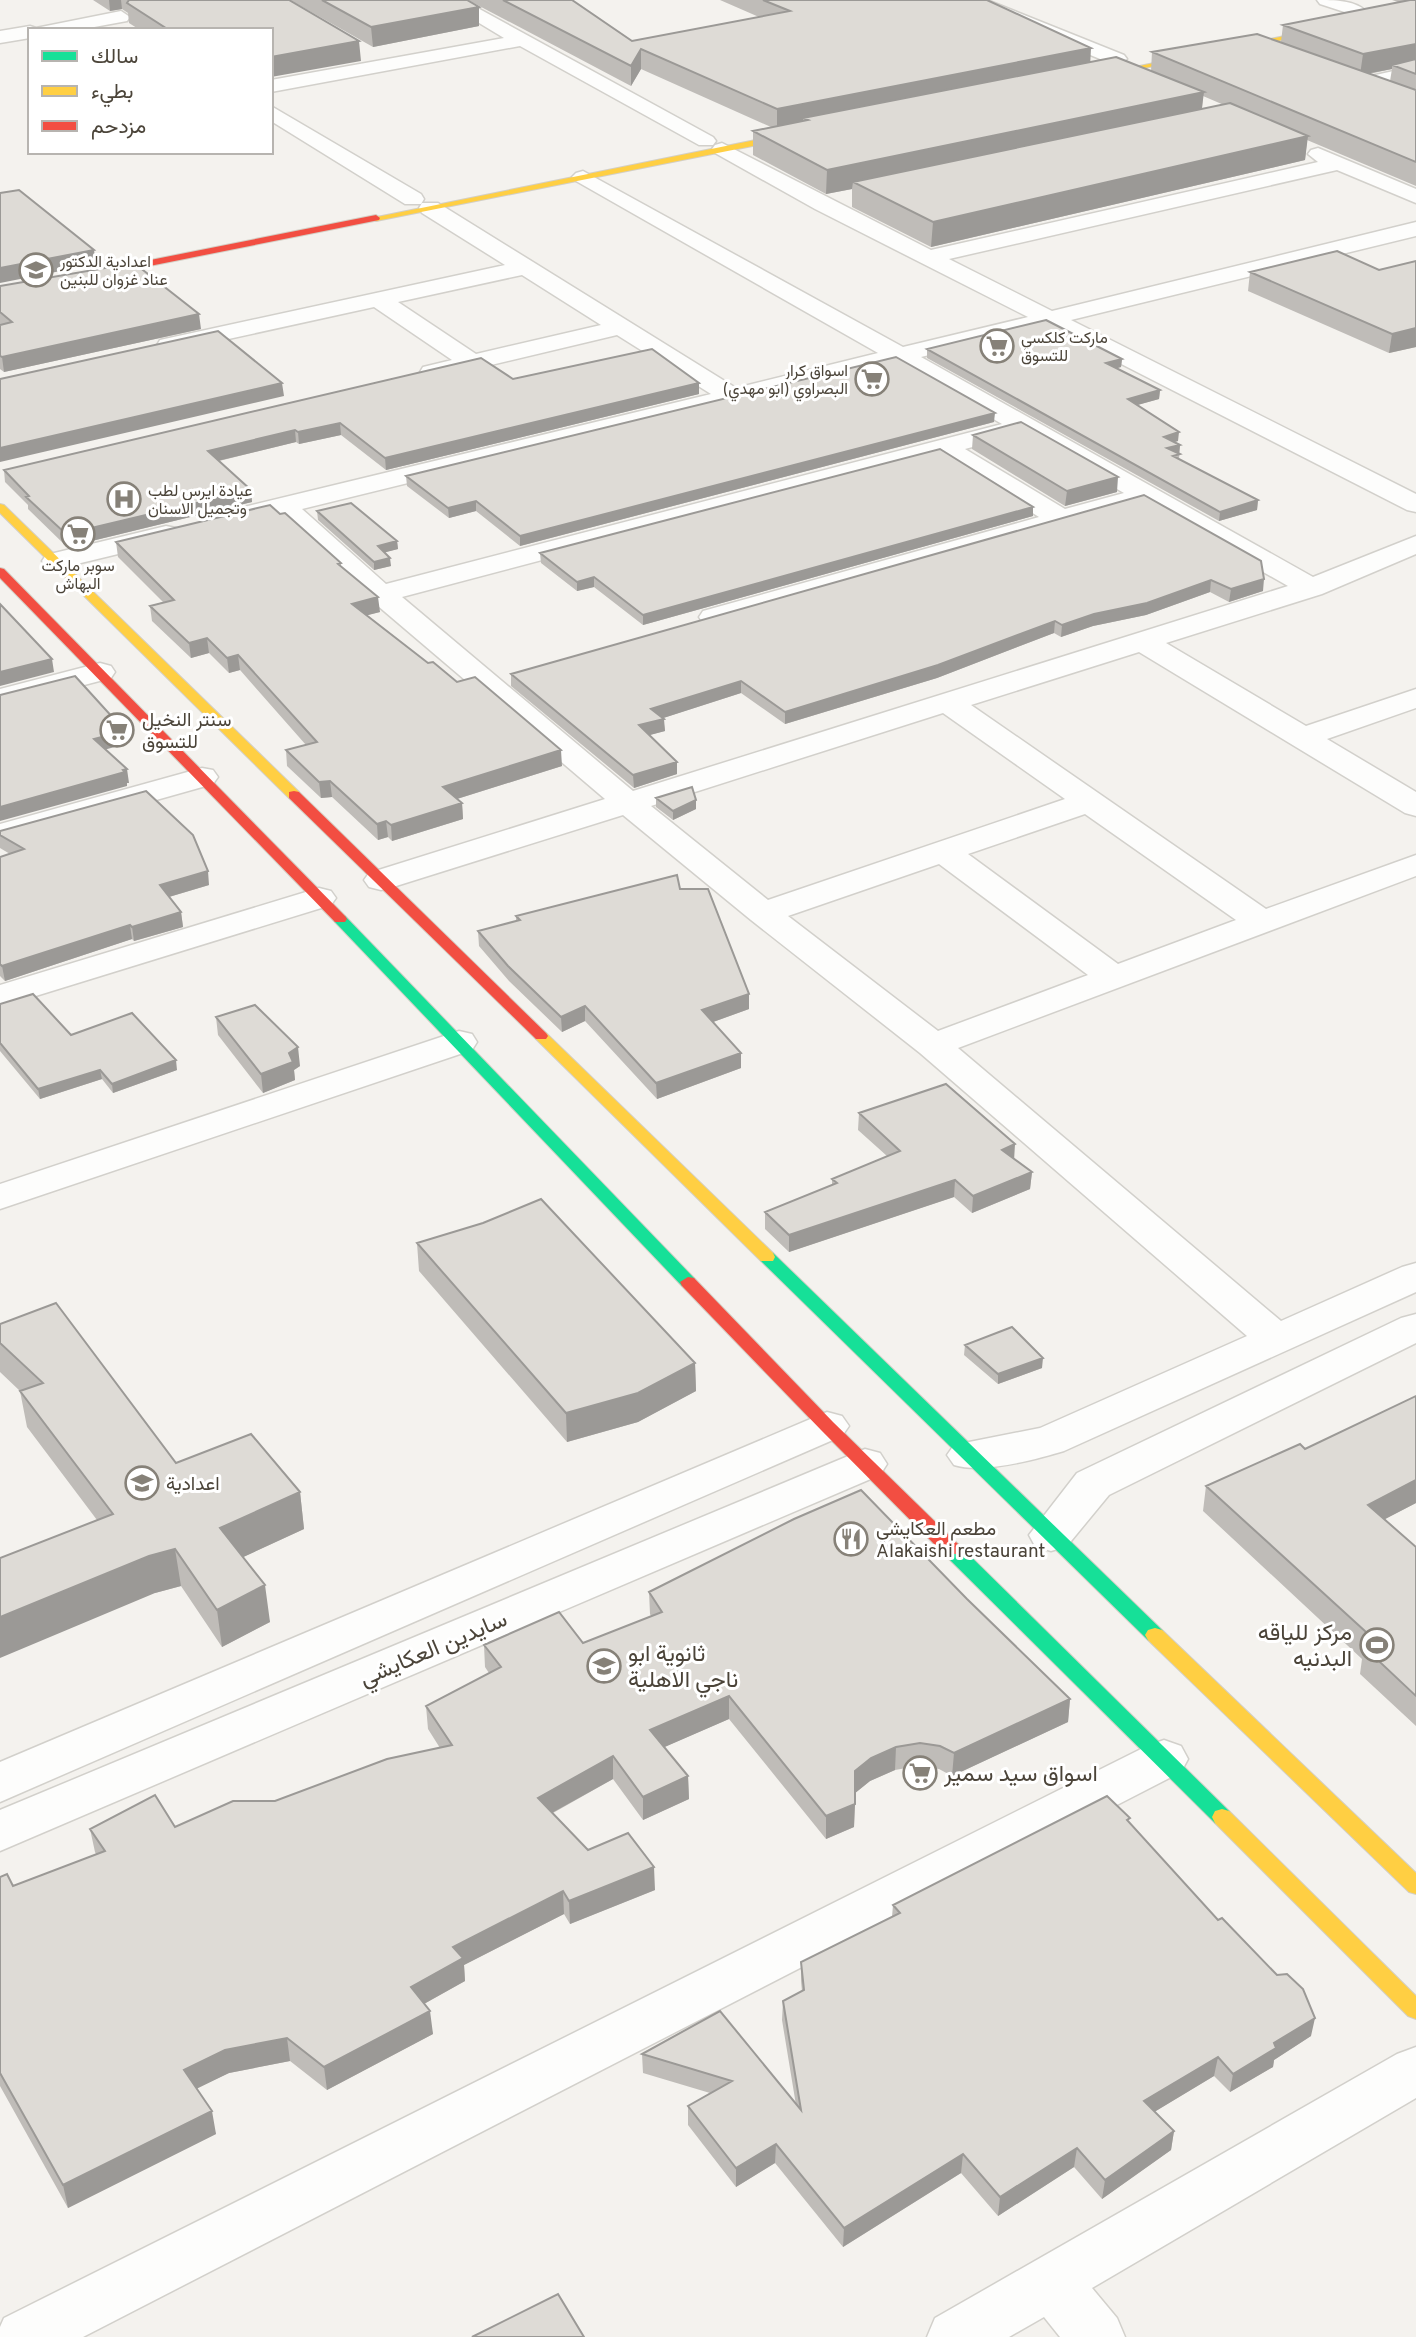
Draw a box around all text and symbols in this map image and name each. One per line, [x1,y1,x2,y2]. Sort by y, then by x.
legend [28,28,273,154]
text: سالك [91,44,138,71]
text: بطيء [91,79,134,108]
text: مزدحم [91,114,146,141]
school or university icon: اعدادية الدكتور عناد غزوان للبنين [17,251,55,289]
place label: اعدادية الدكتور عناد غزوان للبنين [59,253,168,291]
supermarket icon: ماركت كلكسي للتسوق [978,327,1016,365]
place label: ماركت كلكسي للتسوق [1021,329,1108,367]
supermarket icon: اسواق كرار البصراوي (ابو مهدي) [853,360,891,398]
place label: اسواق كرار البصراوي (ابو مهدي) [723,362,848,402]
hospital icon: عيادة ايرس لطب وتجميل الاسنان [105,480,143,518]
place label: عيادة ايرس لطب وتجميل الاسنان [148,482,252,520]
supermarket icon: سوبر ماركت البهاش [59,515,97,553]
place label: سوبر ماركت البهاش [41,557,115,595]
place label: سنتر النخيل للتسوق [142,709,232,755]
supermarket icon: سنتر النخيل للتسوق [98,711,136,749]
school or university icon: اعدادية [123,1464,161,1502]
place label: اعدادية [166,1473,220,1497]
place label: مطعم العكايشي Alakaishi restaurant [876,1518,1046,1564]
restaurant icon: مطعم العكايشي Alakaishi restaurant [832,1520,870,1558]
street label: سايدين العكايشي [356,1606,513,1696]
place label: مركز للياقه البدنيه [1258,1620,1352,1675]
sports icon: مركز للياقه البدنيه [1358,1626,1396,1664]
place label: ثانوية ابو ناجي الاهلية [628,1641,738,1698]
school or university icon: ثانوية ابو ناجي الاهلية [585,1647,623,1685]
supermarket icon: اسواق سيد سمير [901,1754,939,1792]
place label: اسواق سيد سمير [943,1761,1098,1790]

